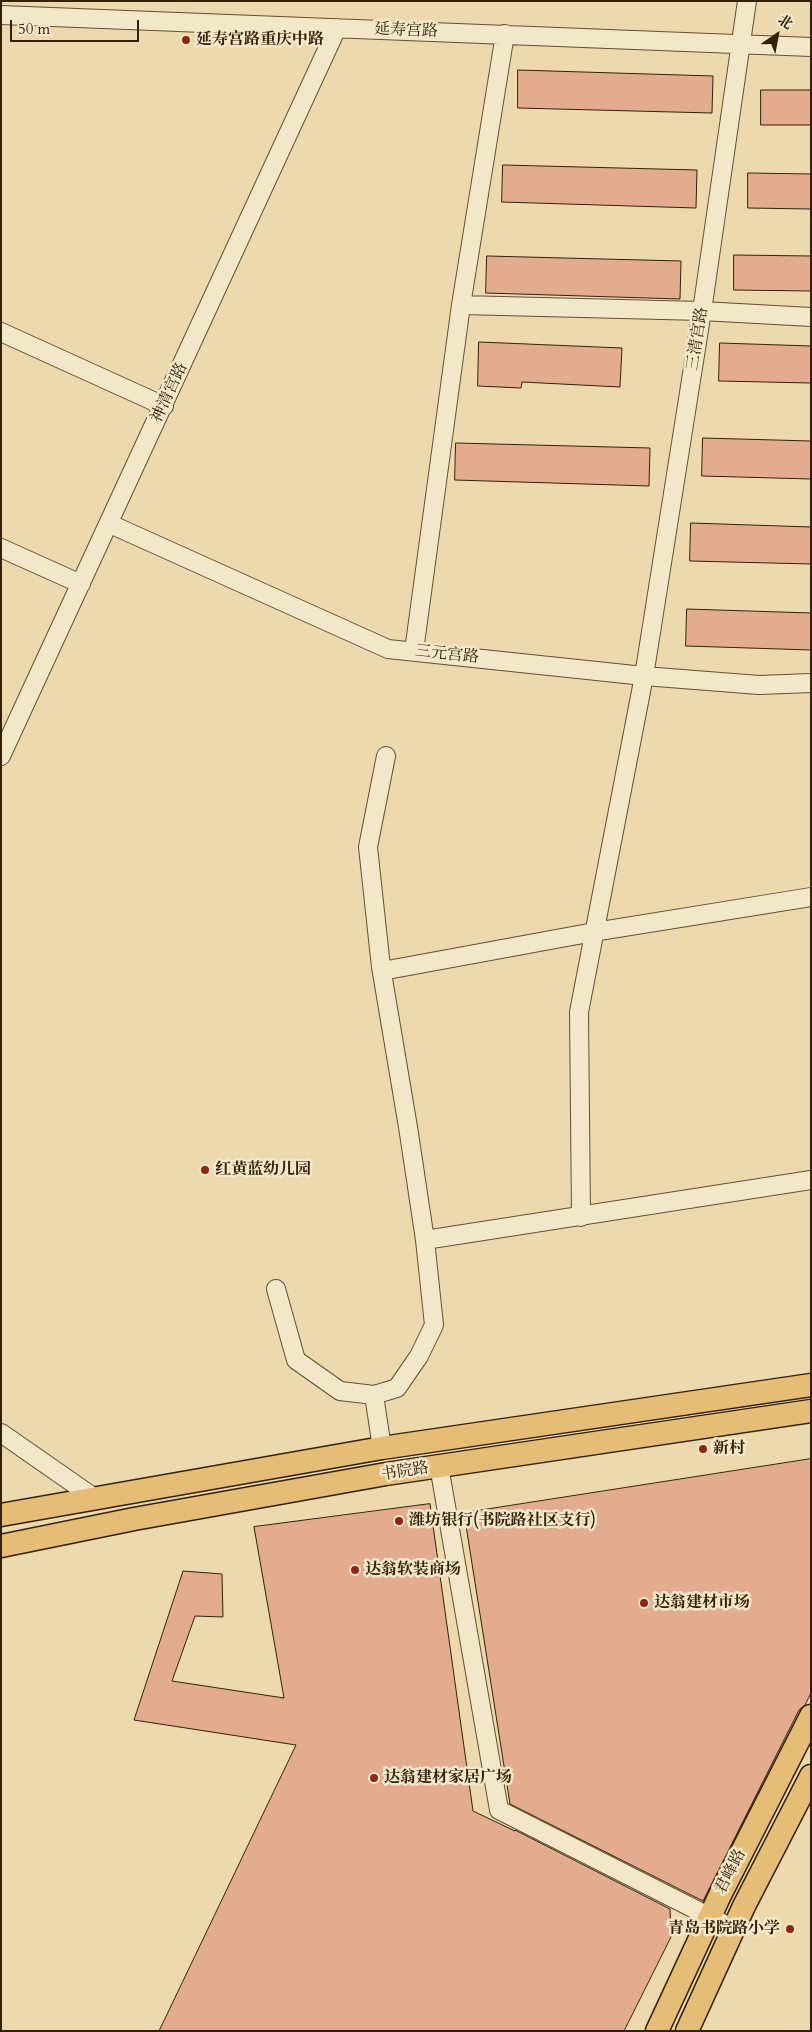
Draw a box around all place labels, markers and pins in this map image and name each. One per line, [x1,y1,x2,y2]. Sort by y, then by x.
place label: 延寿宫路重庆中路 [196,30,324,50]
marker: 延寿宫路重庆中路 [180,34,192,46]
place label: 红黄蓝幼儿园 [215,1160,311,1180]
marker: 红黄蓝幼儿园 [199,1164,211,1176]
place label: 新村 [713,1439,745,1459]
marker: 新村 [697,1443,709,1455]
place label: 潍坊银行(书院路社区支行) [409,1511,596,1531]
marker: 潍坊银行(书院路社区支行) [393,1515,405,1527]
place label: 达翁软装商场 [365,1560,461,1580]
marker: 达翁软装商场 [349,1564,361,1576]
place label: 达翁建材市场 [654,1593,750,1613]
marker: 达翁建材市场 [638,1597,650,1609]
place label: 达翁建材家居广场 [384,1768,512,1788]
marker: 达翁建材家居广场 [368,1772,380,1784]
place label: 青岛书院路小学 [668,1919,780,1939]
marker: 青岛书院路小学 [784,1923,796,1935]

